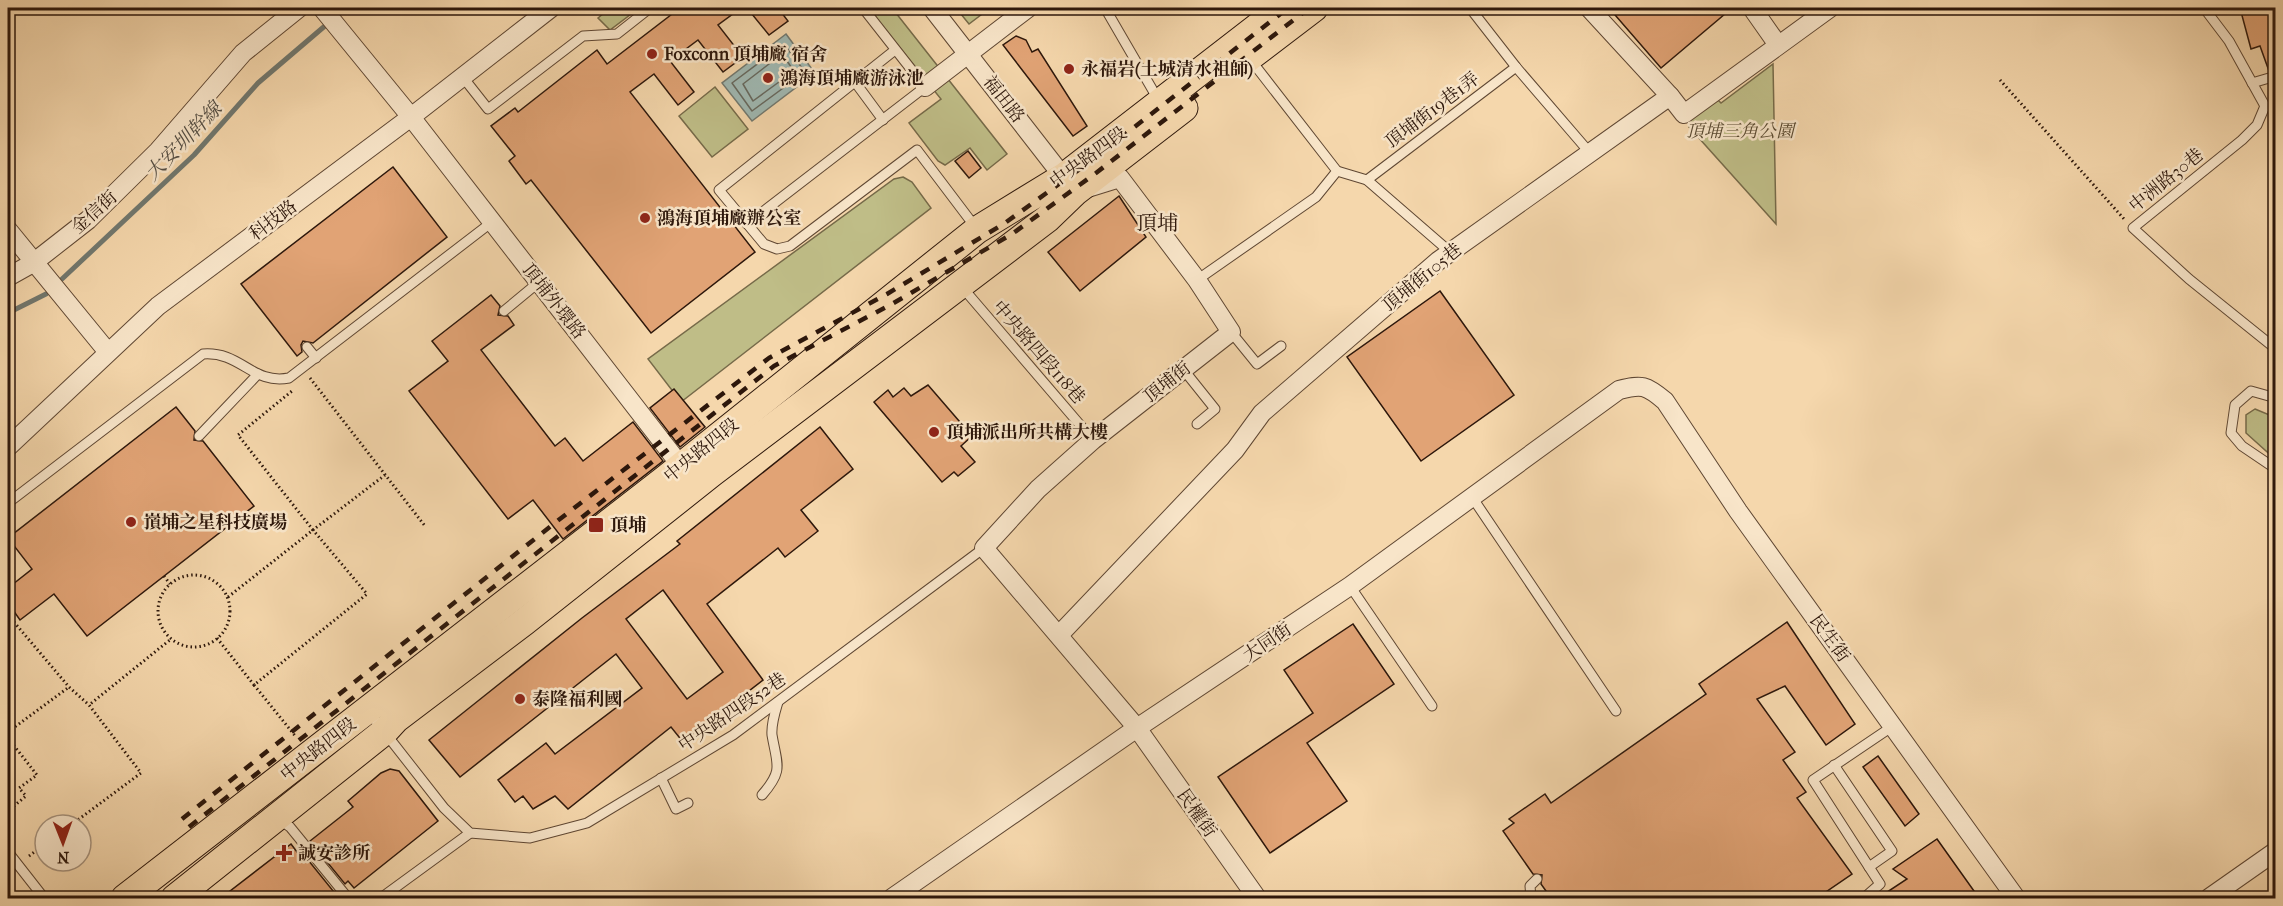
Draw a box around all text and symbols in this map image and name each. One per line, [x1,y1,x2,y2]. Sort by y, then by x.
place label: Foxconn 頂埔廠 宿舍 [663,44,827,65]
marker: Foxconn 頂埔廠 宿舍 [645,47,659,61]
place label: 永福岩(土城清水祖師) [1081,59,1253,80]
marker: 永福岩(土城清水祖師) [1062,62,1076,76]
place label: 鴻海頂埔廠游泳池 [780,68,924,89]
street label: 頂埔街19巷1弄 [1381,68,1483,153]
marker: 鴻海頂埔廠游泳池 [761,71,775,85]
street label: 福田路 [979,72,1029,127]
water label: 大安圳幹線 [140,96,228,185]
park label: 頂埔三角公園 [1686,121,1797,142]
street label: 中央路四段 [1046,122,1131,192]
street label: 中洲路30巷 [2125,144,2208,217]
street label: 金信街 [67,187,121,238]
street label: 科技路 [245,196,301,245]
place label: 鴻海頂埔廠辦公室 [657,208,801,229]
marker: 鴻海頂埔廠辦公室 [638,211,652,225]
district label: 頂埔 [1136,211,1178,235]
street label: 頂埔街105巷 [1378,239,1466,316]
street label: 頂埔外環路 [518,259,590,343]
street label: 中央路四段118巷 [988,296,1089,408]
street label: 頂埔街 [1140,357,1195,407]
street label: 中央路四段 [660,414,743,487]
place label: 頂埔派出所共構大樓 [946,422,1108,443]
marker: 頂埔派出所共構大樓 [927,425,941,439]
place label: 嵿埔之星科技廣場 [143,512,287,533]
marker: 嵿埔之星科技廣場 [124,515,138,529]
place label: 頂埔 [610,515,647,536]
marker: 頂埔 [587,516,605,534]
street label: 民生街 [1805,610,1854,666]
street label: 大同街 [1239,619,1296,666]
street label: 中央路四段52巷 [675,669,790,756]
place label: 泰隆福利國 [532,689,622,710]
marker: 泰隆福利國 [513,692,527,706]
street label: 中央路四段 [276,713,360,785]
street label: 民權街 [1173,785,1221,841]
north arrow [33,813,93,873]
place label: 誠安診所 [298,843,371,864]
marker: 誠安診所 [275,844,293,862]
text: N [56,848,69,867]

